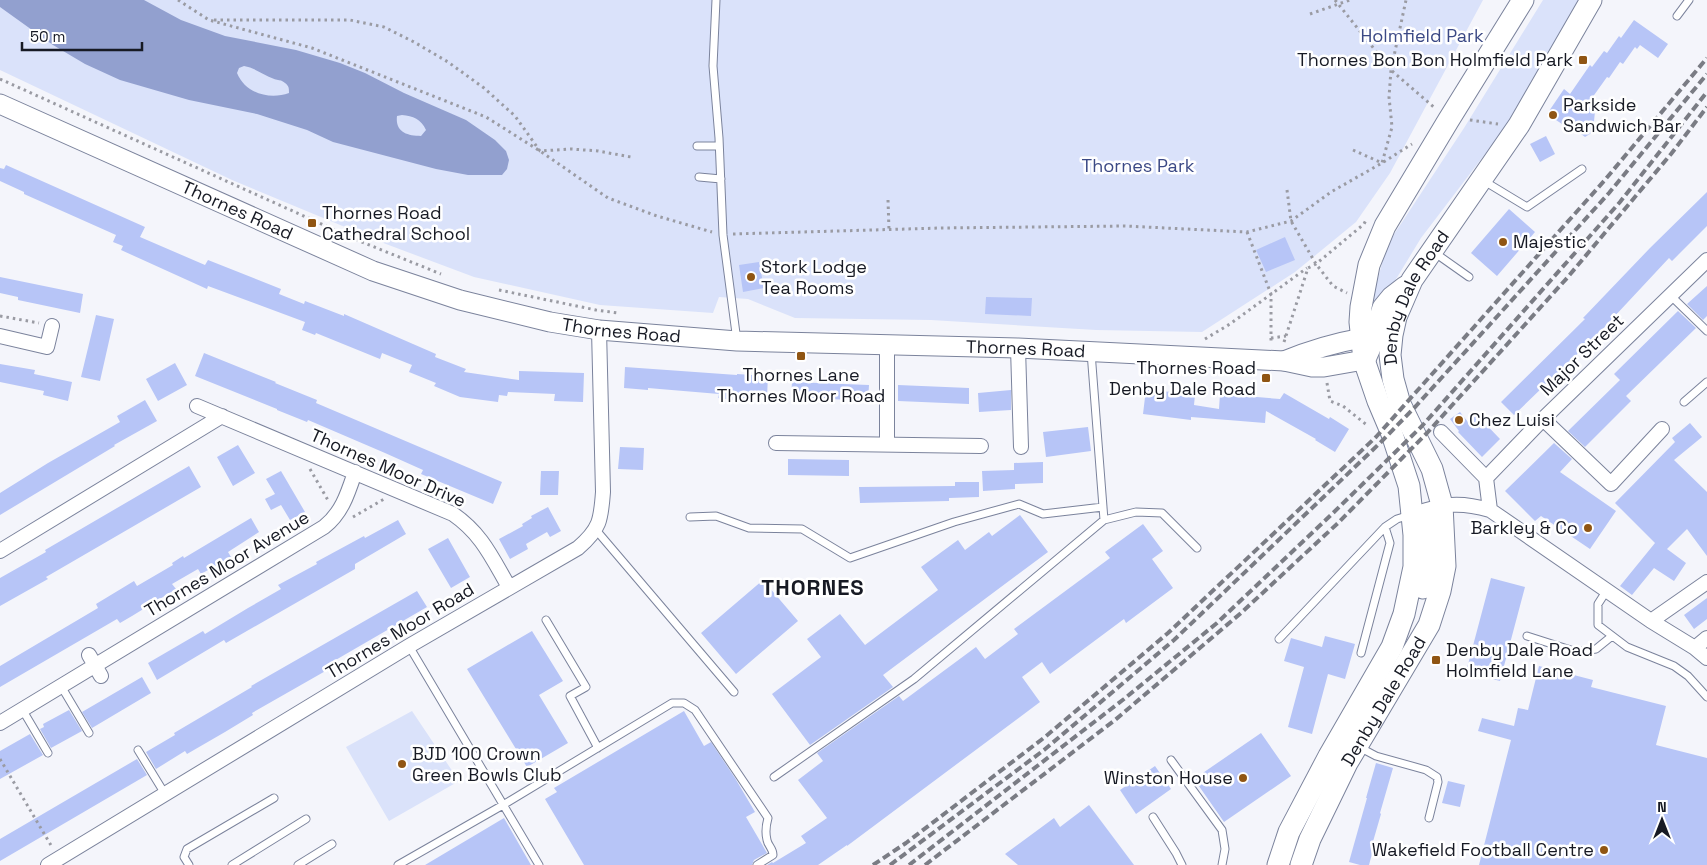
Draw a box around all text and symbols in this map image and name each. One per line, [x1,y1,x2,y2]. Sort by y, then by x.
scale bar [22,20,142,52]
park label: Holmfield Park [1360,24,1484,47]
text: 50 m [30,27,65,46]
place label: Thornes Bon Bon Holmfield Park [1297,48,1573,71]
marker: Thornes Bon Bon Holmfield Park [1577,54,1589,66]
place label: Parkside Sandwich Bar [1563,93,1682,137]
marker: Parkside Sandwich Bar [1547,109,1559,121]
park label: Thornes Park [1082,154,1195,177]
street label: Thornes Road [178,175,297,245]
place label: Thornes Road Cathedral School [322,201,470,245]
marker: Thornes Road Cathedral School [306,217,318,229]
street label: Denby Dale Road [1378,226,1454,367]
place label: Majestic [1513,230,1587,253]
marker: Majestic [1497,236,1509,248]
place label: Stork Lodge Tea Rooms [761,255,867,299]
marker: Stork Lodge Tea Rooms [745,271,757,283]
street label: Major Street [1535,309,1628,400]
street label: Thornes Road [560,312,682,347]
street label: Thornes Road [966,335,1086,362]
marker: Thornes Lane Thornes Moor Road [795,350,807,362]
place label: Thornes Road Denby Dale Road [1109,356,1256,400]
place label: Thornes Lane Thornes Moor Road [717,363,885,407]
marker: Thornes Road Denby Dale Road [1260,372,1272,384]
place label: Chez Luisi [1469,408,1555,431]
marker: Chez Luisi [1453,414,1465,426]
street label: Thornes Moor Drive [307,423,469,512]
street label: Thornes Moor Avenue [140,505,313,622]
place label: Barkley & Co [1470,516,1578,539]
marker: Barkley & Co [1582,522,1594,534]
district label: THORNES [761,573,865,601]
street label: Thornes Moor Road [321,577,478,684]
street label: Denby Dale Road [1336,632,1431,770]
place label: Denby Dale Road Holmfield Lane [1446,638,1593,682]
marker: Denby Dale Road Holmfield Lane [1430,654,1442,666]
place label: BJD 100 Crown Green Bowls Club [412,742,562,786]
marker: BJD 100 Crown Green Bowls Club [396,758,408,770]
place label: Winston House [1104,766,1233,789]
marker: Winston House [1237,772,1249,784]
north arrow [1637,795,1687,845]
text: N [1657,798,1667,816]
place label: Wakefield Football Centre [1372,838,1594,861]
marker: Wakefield Football Centre [1598,844,1610,856]

